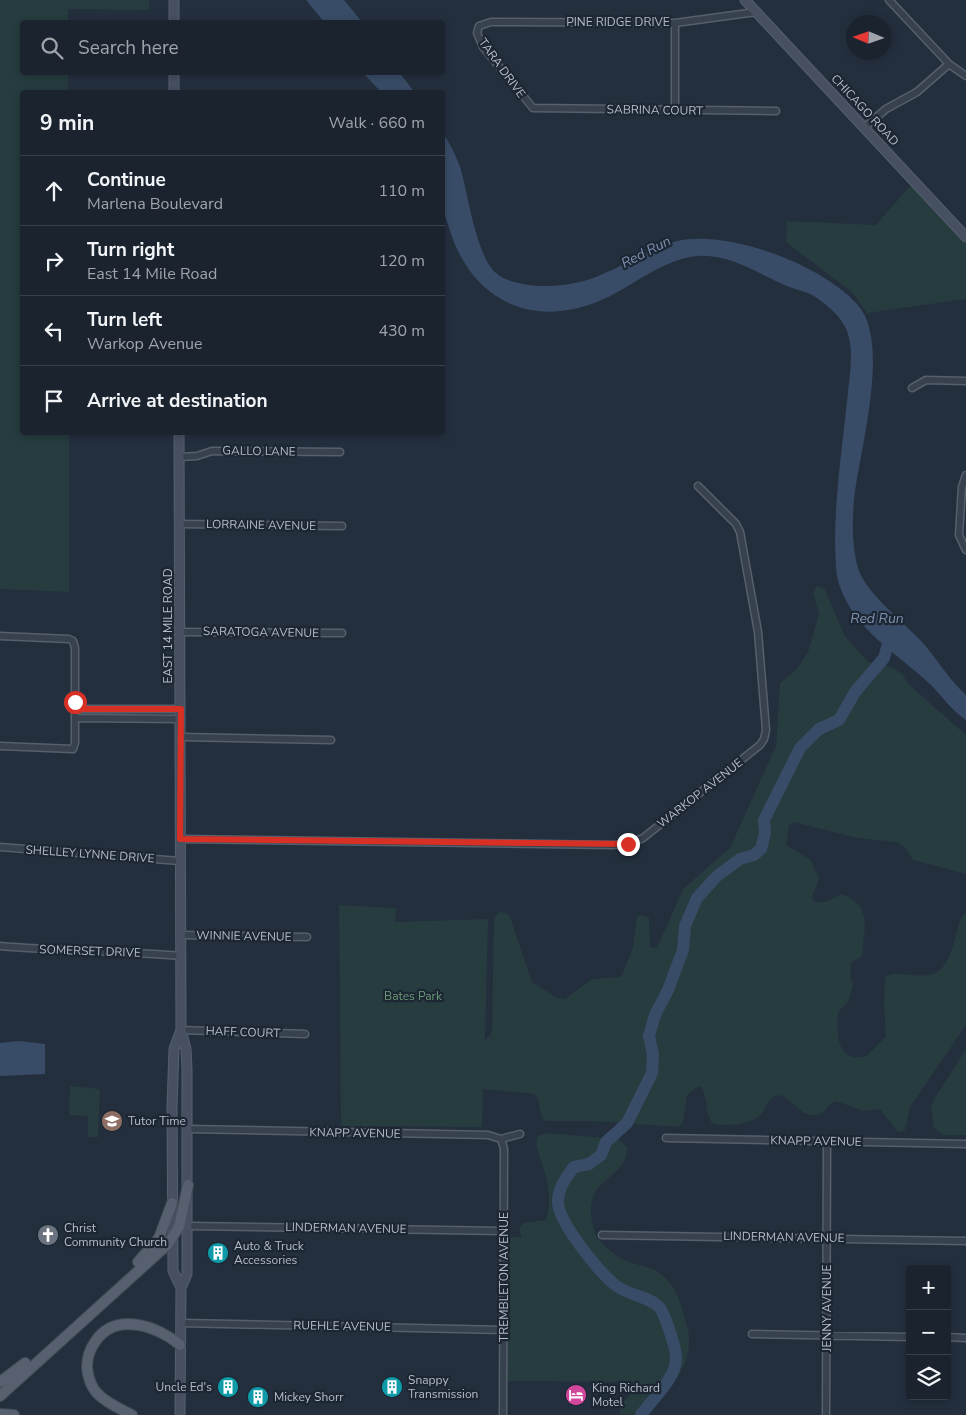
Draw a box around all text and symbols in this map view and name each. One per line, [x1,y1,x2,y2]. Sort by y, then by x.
street label: PINE RIDGE DRIVE [566,14,670,30]
north arrow [846,15,891,60]
search box [20,20,445,75]
icon: search [38,34,66,62]
text: Search here [78,35,179,61]
street label: TARA DRIVE [475,35,529,101]
street label: CHICAGO ROAD [828,71,902,149]
street label: SABRINA COURT [606,101,704,119]
text: 9 min [40,109,94,137]
text: Walk · 660 m [329,112,425,134]
text: Continue [87,167,166,193]
icon: ahead [40,177,68,205]
text: 110 m [378,180,425,202]
text: Marlena Boulevard [87,193,223,215]
water label: Red Run [618,231,674,273]
text: Turn right [87,237,174,263]
icon: right [40,247,68,275]
text: 120 m [378,250,425,272]
text: East 14 Mile Road [87,263,217,285]
text: Turn left [87,307,162,333]
icon: left [40,317,68,345]
text: 430 m [378,320,425,342]
text: Warkop Avenue [87,333,203,355]
icon: arrive [40,387,68,415]
text: Arrive at destination [87,388,268,414]
street label: GALLO LANE [222,442,296,460]
street label: LORRAINE AVENUE [206,516,316,534]
street label: EAST 14 MILE ROAD [160,568,176,684]
water label: Red Run [850,609,904,628]
street label: SARATOGA AVENUE [203,623,319,641]
route start [64,691,87,714]
street label: WARKOP AVENUE [654,755,746,831]
route end [617,833,640,856]
street label: SHELLEY LYNNE DRIVE [25,842,155,866]
street label: WINNIE AVENUE [196,927,292,945]
street label: SOMERSET DRIVE [39,941,141,961]
park label: Bates Park [384,988,443,1004]
street label: HAFF COURT [205,1023,281,1041]
school or university icon: Tutor Time [100,1109,124,1133]
place label: Tutor Time [128,1113,186,1129]
street label: KNAPP AVENUE [309,1124,401,1142]
street label: KNAPP AVENUE [770,1132,862,1150]
street label: TREMBLETON AVENUE [496,1212,512,1342]
street label: LINDERMAN AVENUE [285,1219,407,1237]
place label: Christ Community Church [64,1220,167,1250]
church icon: Christ Community Church [36,1223,60,1247]
street label: LINDERMAN AVENUE [723,1228,845,1246]
place label: Auto & Truck Accessories [234,1238,305,1268]
building icon: Auto & Truck Accessories [206,1241,230,1265]
street label: JENNY AVENUE [819,1265,835,1352]
map controls [906,1265,951,1400]
button: + [906,1265,951,1310]
button: − [906,1310,951,1355]
street label: RUEHLE AVENUE [293,1317,391,1335]
button: layers [906,1355,951,1400]
place label: Snappy Transmission [408,1372,478,1402]
building icon: Uncle Ed's [216,1375,240,1399]
building icon: Snappy Transmission [380,1375,404,1399]
place label: Uncle Ed's [156,1379,212,1395]
place label: King Richard Motel [592,1380,660,1410]
hotel icon: King Richard Motel [564,1383,588,1407]
building icon: Mickey Shorr [246,1385,270,1409]
place label: Mickey Shorr [274,1389,344,1405]

